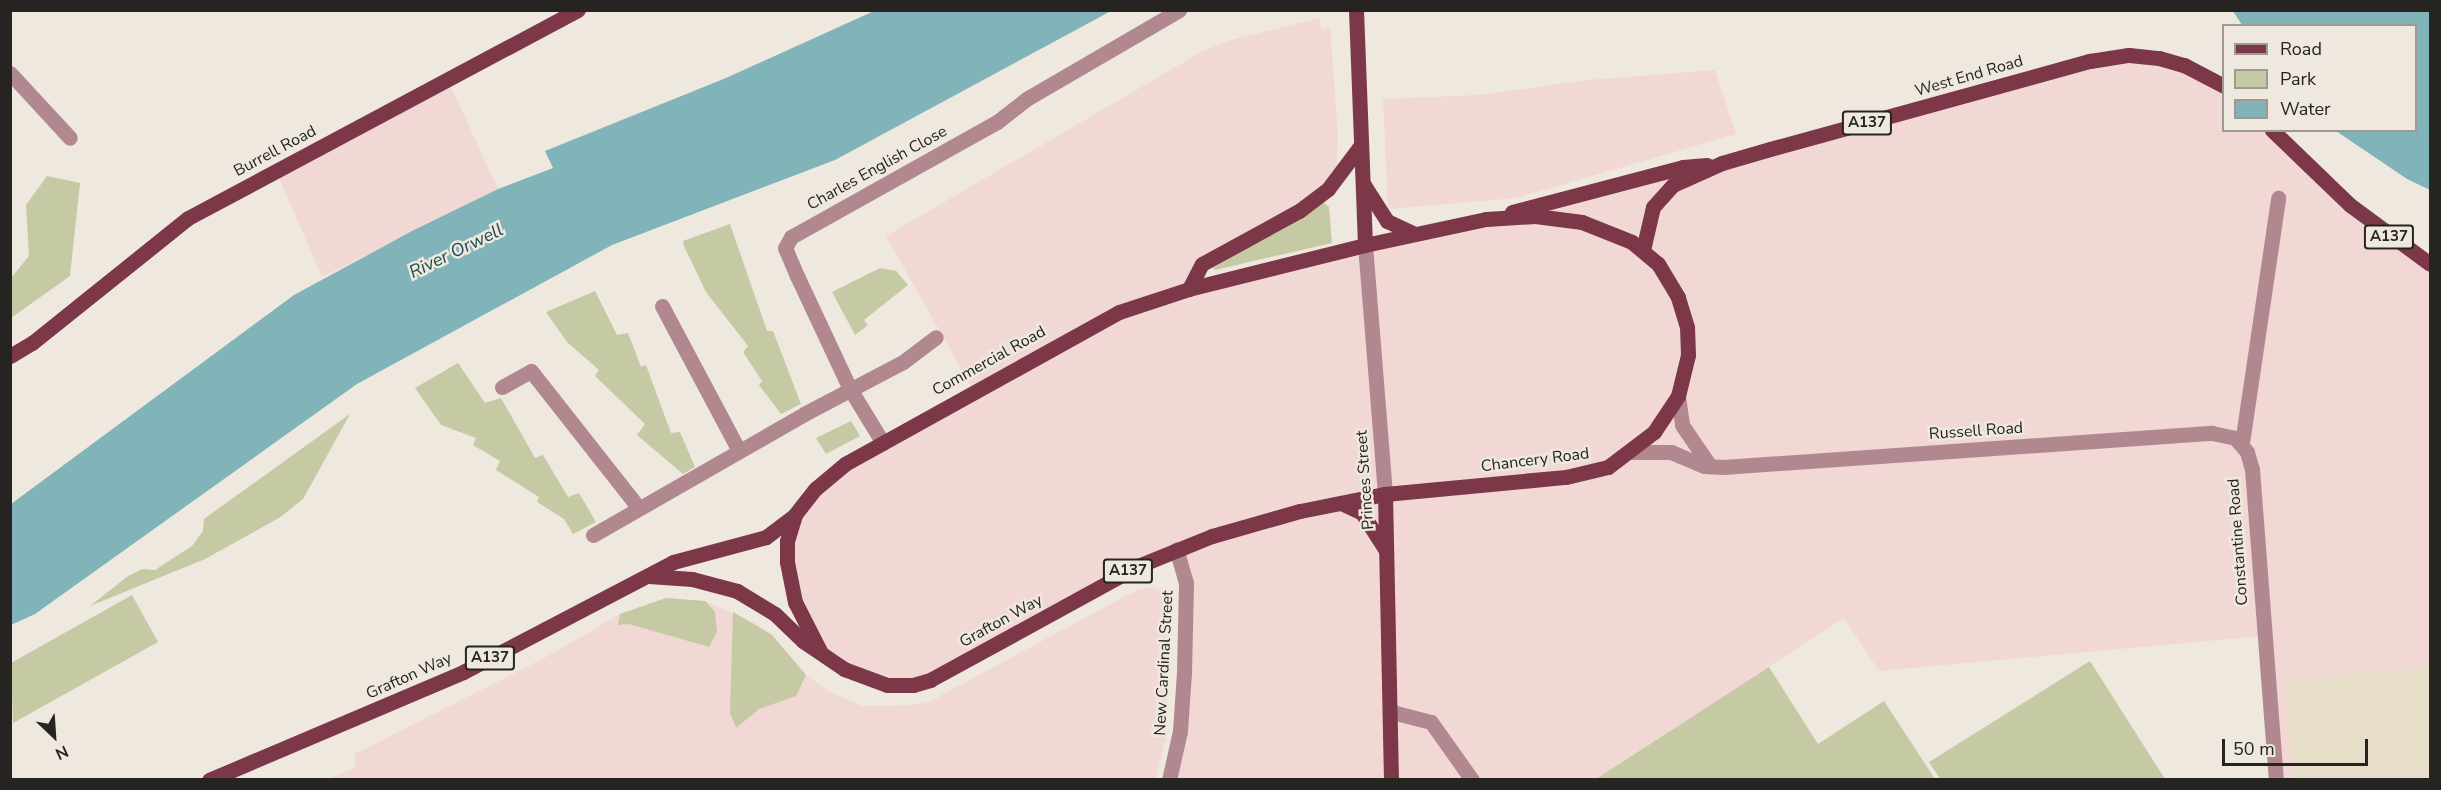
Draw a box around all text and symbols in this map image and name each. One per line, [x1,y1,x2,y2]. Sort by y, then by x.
legend [2222,24,2417,132]
text: Road [2280,37,2322,61]
street label: West End Road [1913,51,2025,101]
text: Park [2280,67,2316,91]
text: Water [2280,97,2331,121]
road number: A137 [1842,111,1892,135]
street label: Burrell Road [231,121,319,181]
street label: Charles English Close [804,122,950,214]
water label: River Orwell [405,219,507,283]
road number: A137 [2364,225,2414,249]
street label: Commercial Road [929,322,1049,400]
street label: Russell Road [1928,418,2024,444]
street label: Princes Street [1352,430,1378,530]
street label: Chancery Road [1480,444,1590,476]
street label: Constantine Road [2224,478,2252,606]
road number: A137 [1102,559,1154,583]
street label: Grafton Way [956,590,1046,652]
street label: New Cardinal Street [1151,590,1177,736]
road number: A137 [464,646,516,670]
street label: Grafton Way [363,649,455,703]
north arrow [24,706,84,766]
scale bar [2225,727,2370,765]
text: 50 m [2233,737,2275,761]
text: N [52,740,72,765]

